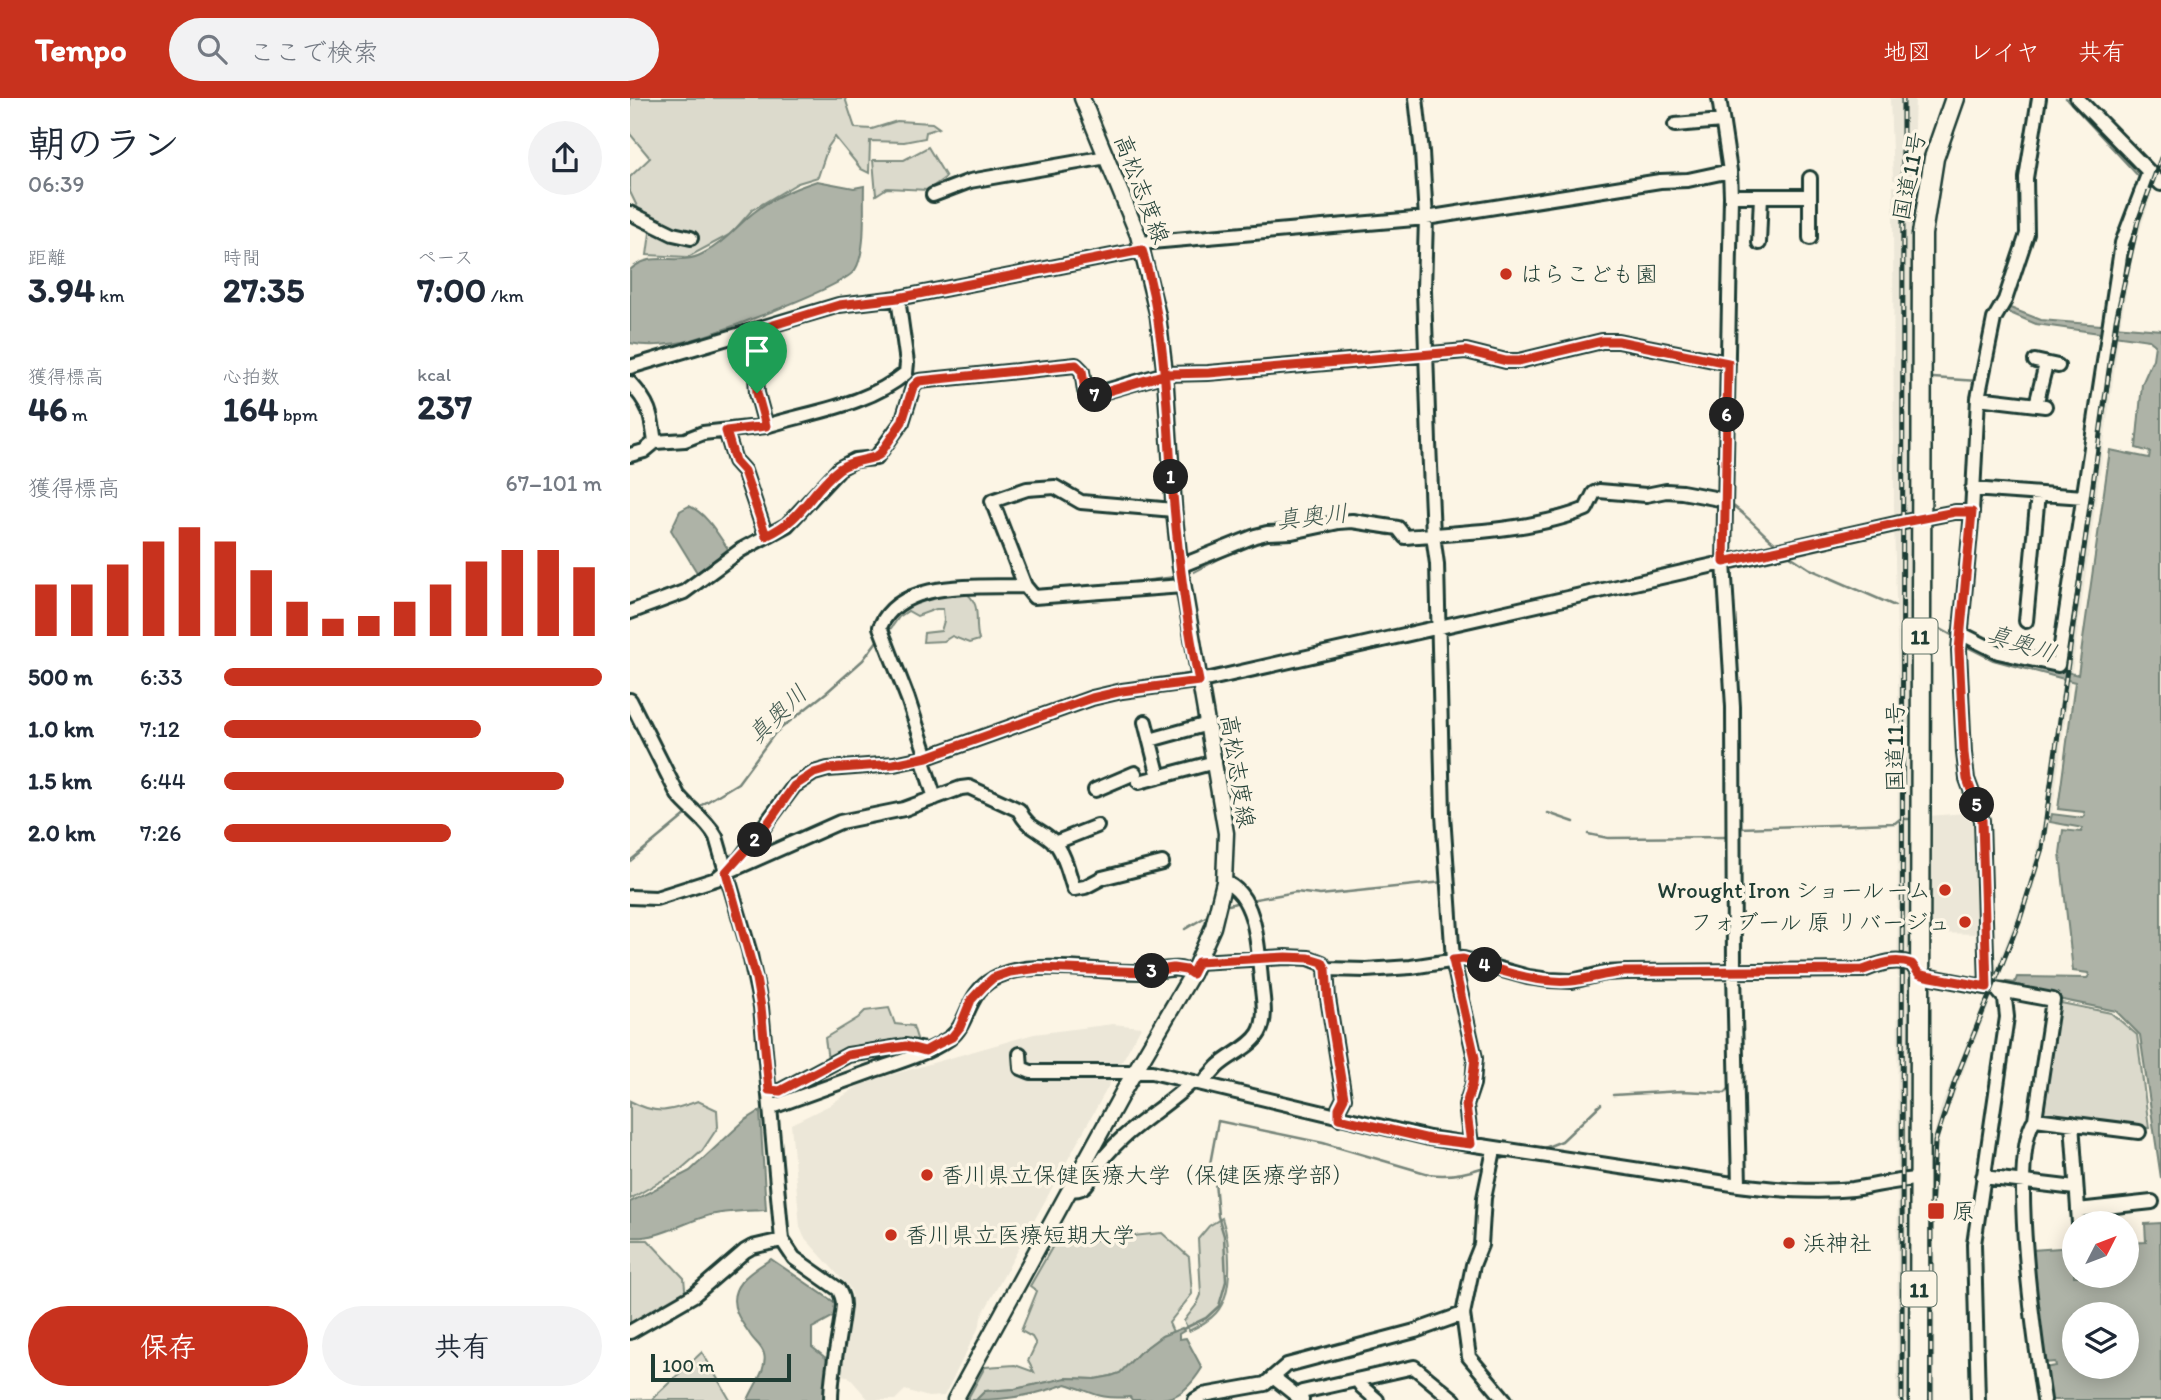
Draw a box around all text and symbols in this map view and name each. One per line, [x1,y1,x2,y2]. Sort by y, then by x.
search box [169,18,659,81]
text: Tempo [35,30,127,69]
icon: search [193,30,231,68]
text: ここで検索 [249,36,379,68]
text: 地図 [1883,37,1931,66]
text: レイヤ [1969,37,2040,66]
text: 共有 [2078,37,2126,66]
text: 朝のラン [28,121,180,167]
button: share [528,121,602,195]
street label: 国道11号 [1887,129,1931,223]
street label: 高松志度線 [1108,130,1176,248]
text: 06:39 [28,170,85,198]
text: 距離 [28,246,66,269]
text: 時間 [223,246,261,269]
text: ペース [417,246,473,269]
place label: はらこども園 [1520,260,1658,288]
marker: はらこども園 [1498,266,1514,282]
text: 3.94 [28,269,95,311]
text: 27:35 [223,269,304,311]
text: 7:00 [417,269,486,311]
text: km [95,284,124,307]
text: /km [486,284,524,307]
pin [727,321,787,393]
icon: arrive [738,332,776,370]
text: kcal [417,363,451,386]
text: 獲得標高 [28,365,104,388]
text: 心拍数 [223,365,280,388]
pin: 7 [1078,378,1112,412]
text: 7 [1090,383,1099,406]
text: 237 [417,386,472,428]
text: 46 [28,388,68,430]
text: 164 [223,388,278,430]
pin: 6 [1710,398,1744,432]
text: m [68,403,88,426]
text: bpm [278,403,318,426]
text: 6 [1721,403,1732,426]
pin: 1 [1154,460,1188,494]
text: 1 [1166,465,1175,488]
text: 67–101 m [506,469,602,497]
text: 獲得標高 [28,474,120,502]
water label: 真奥川 [1275,498,1349,534]
road number: 11 [1902,618,1938,654]
water label: 真奥川 [1983,618,2061,668]
text: 500 m [28,663,93,691]
text: 6:33 [140,663,183,691]
water label: 真奥川 [741,679,813,749]
street label: 国道11号 [1881,702,1909,792]
street label: 高松志度線 [1215,712,1261,830]
text: 1.0 km [28,715,94,743]
text: 7:12 [140,715,180,743]
text: 1.5 km [28,767,92,795]
text: 6:44 [140,767,185,795]
pin: 5 [1960,788,1994,822]
text: 5 [1972,793,1981,816]
text: 2.0 km [28,819,96,847]
text: 7:26 [140,819,181,847]
pin: 2 [738,822,772,858]
text: 2 [750,828,760,851]
place label: Wrought Iron ショールーム [1657,876,1931,904]
marker: Wrought Iron ショールーム [1937,882,1953,898]
place label: フォブール 原 リバージュ [1690,908,1951,936]
marker: フォブール 原 リバージュ [1957,914,1973,930]
pin: 4 [1468,948,1502,982]
text: 4 [1479,953,1490,976]
pin: 3 [1134,954,1170,988]
text: 3 [1146,959,1157,982]
place label: 香川県立保健医療大学（保健医療学部） [941,1161,1355,1189]
marker: 香川県立保健医療大学（保健医療学部） [919,1167,935,1183]
place label: 原 [1952,1197,1975,1225]
marker: 原 [1926,1201,1946,1221]
north arrow [2062,1211,2138,1288]
map controls [2062,1211,2139,1379]
place label: 香川県立医療短期大学 [905,1221,1135,1249]
marker: 香川県立医療短期大学 [883,1227,899,1243]
place label: 浜神社 [1803,1229,1872,1257]
marker: 浜神社 [1781,1235,1797,1251]
road number: 11 [1902,1272,1936,1306]
button: layers [2062,1302,2139,1379]
button: 保存 [28,1306,308,1386]
button: 共有 [322,1306,602,1386]
scale bar [651,1351,791,1383]
text: 100 m [662,1354,714,1377]

